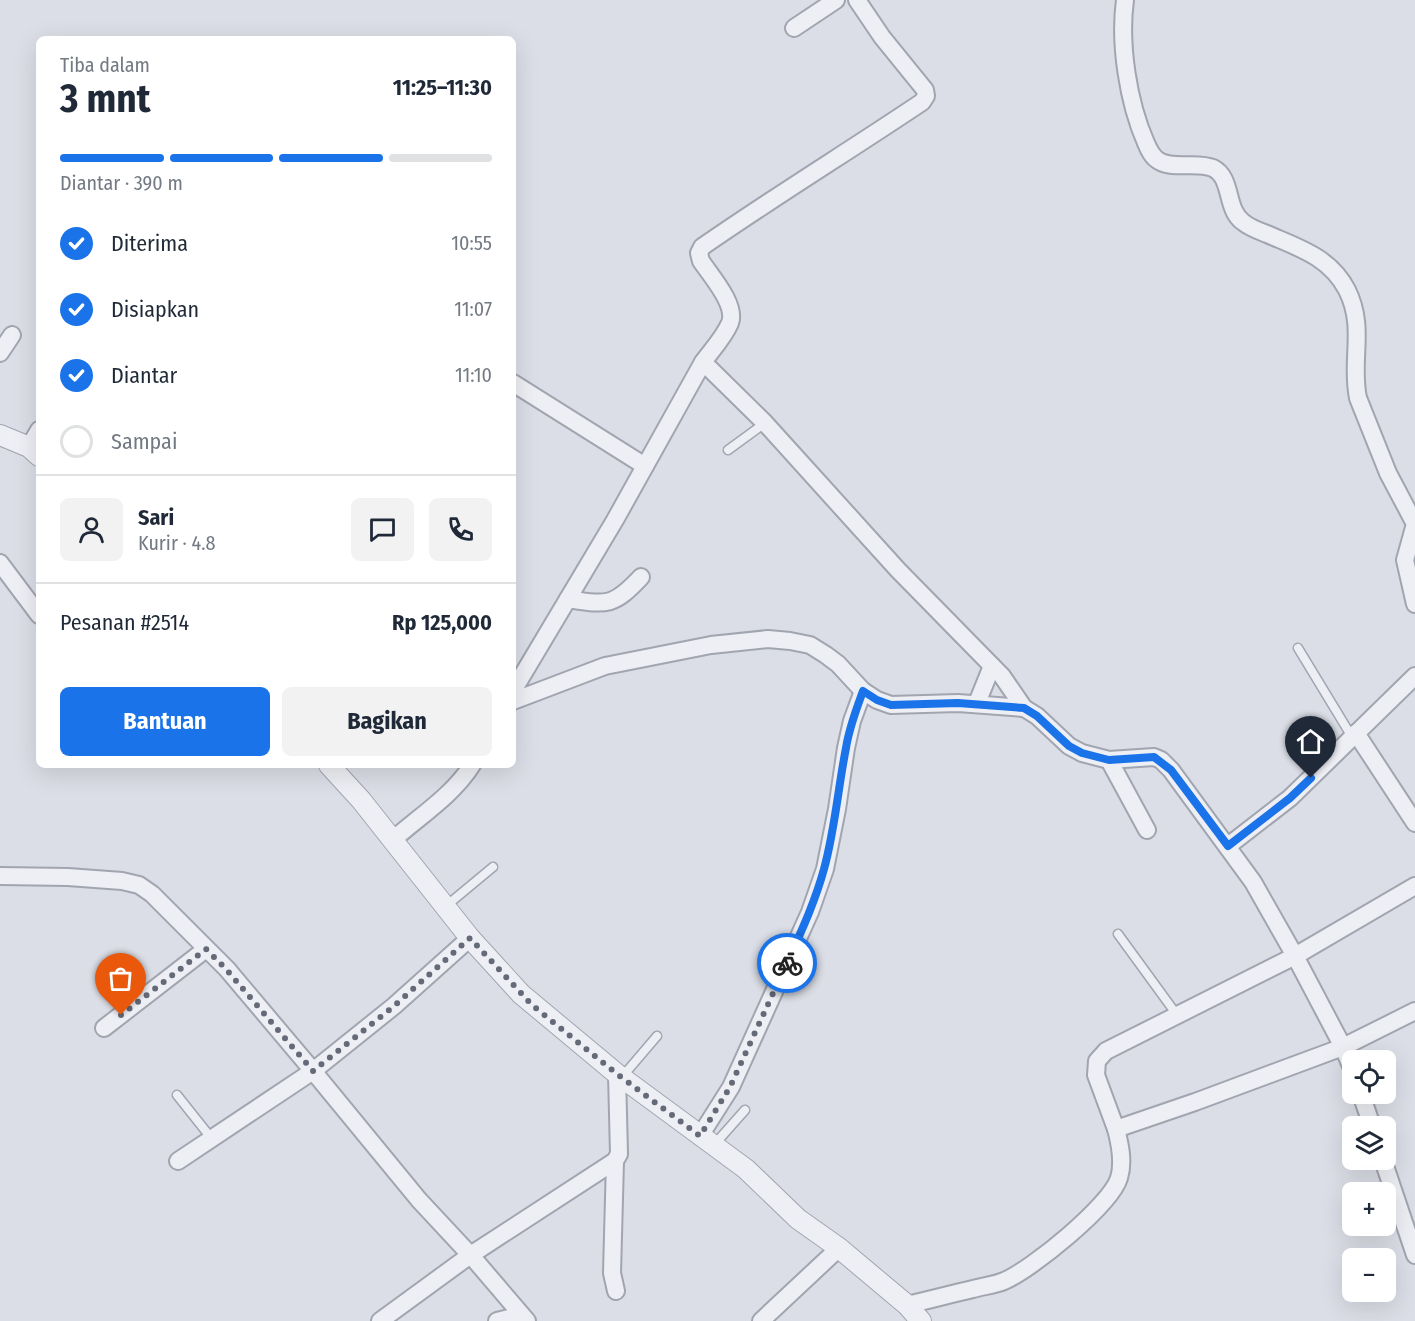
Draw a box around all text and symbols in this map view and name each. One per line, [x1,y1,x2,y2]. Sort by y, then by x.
text: Tiba dalam [60,53,150,77]
text: 11:25–11:30 [393,74,492,101]
text: 3 mnt [60,76,150,122]
text: Diantar · 390 m [60,171,183,195]
icon: check [60,227,93,260]
text: Diterima [111,230,188,257]
text: 10:55 [451,231,492,255]
icon: check [60,293,93,326]
text: Disiapkan [111,296,199,323]
text: 11:07 [454,297,492,321]
icon: check [60,359,93,392]
text: Diantar [111,362,177,389]
text: 11:10 [455,363,492,387]
text: Sampai [111,428,177,455]
button: person [60,498,123,561]
button: chat [351,498,414,561]
button: phone [429,498,492,561]
text: Sari [138,504,174,531]
text: Kurir · 4.8 [138,531,215,555]
text: Pesanan #2514 [60,609,189,636]
text: Rp 125,000 [392,609,492,636]
button: Bantuan [60,687,270,756]
button: Bagikan [282,687,492,756]
pin [1285,716,1336,778]
icon: home [1294,725,1327,758]
courier [757,933,817,993]
icon: bike [771,947,804,980]
pin [95,953,146,1015]
icon: bag [104,962,137,995]
map controls [1342,1050,1396,1302]
button: locate [1342,1050,1396,1104]
button: layers [1342,1116,1396,1170]
button: + [1342,1182,1396,1236]
button: − [1342,1248,1396,1302]

